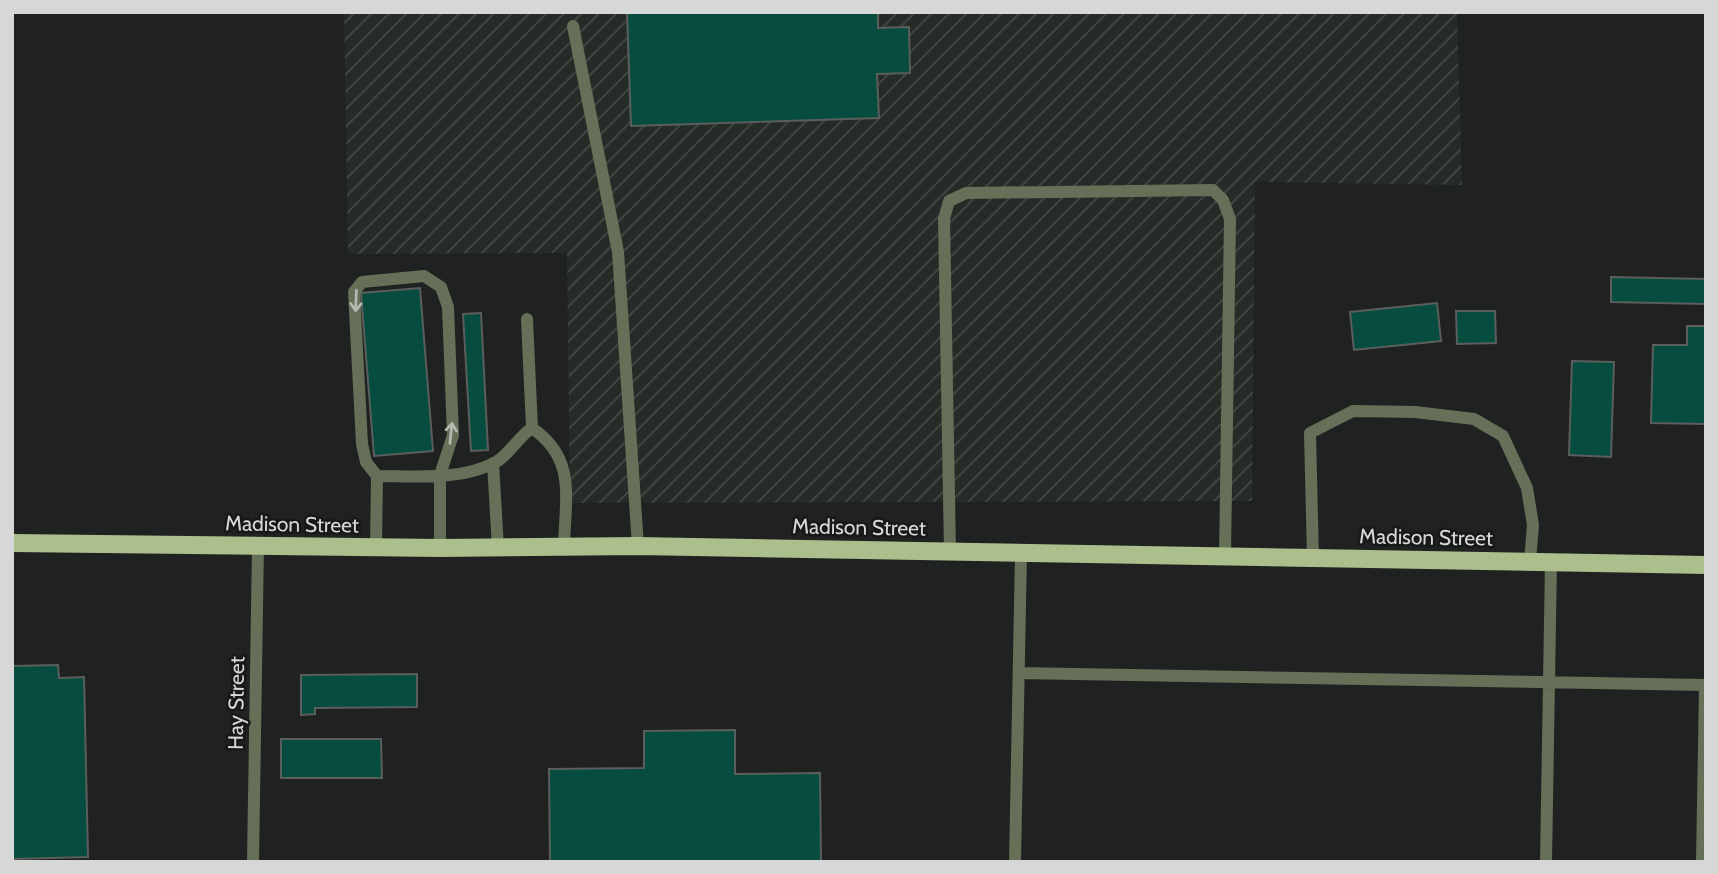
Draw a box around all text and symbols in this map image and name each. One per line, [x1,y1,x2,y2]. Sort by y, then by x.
one-way arrow [349,289,362,312]
one-way arrow [444,422,457,445]
street label: Madison Street [225,510,359,538]
street label: Madison Street [792,513,926,541]
street label: Madison Street [1359,523,1493,551]
street label: Hay Street [223,656,249,750]

